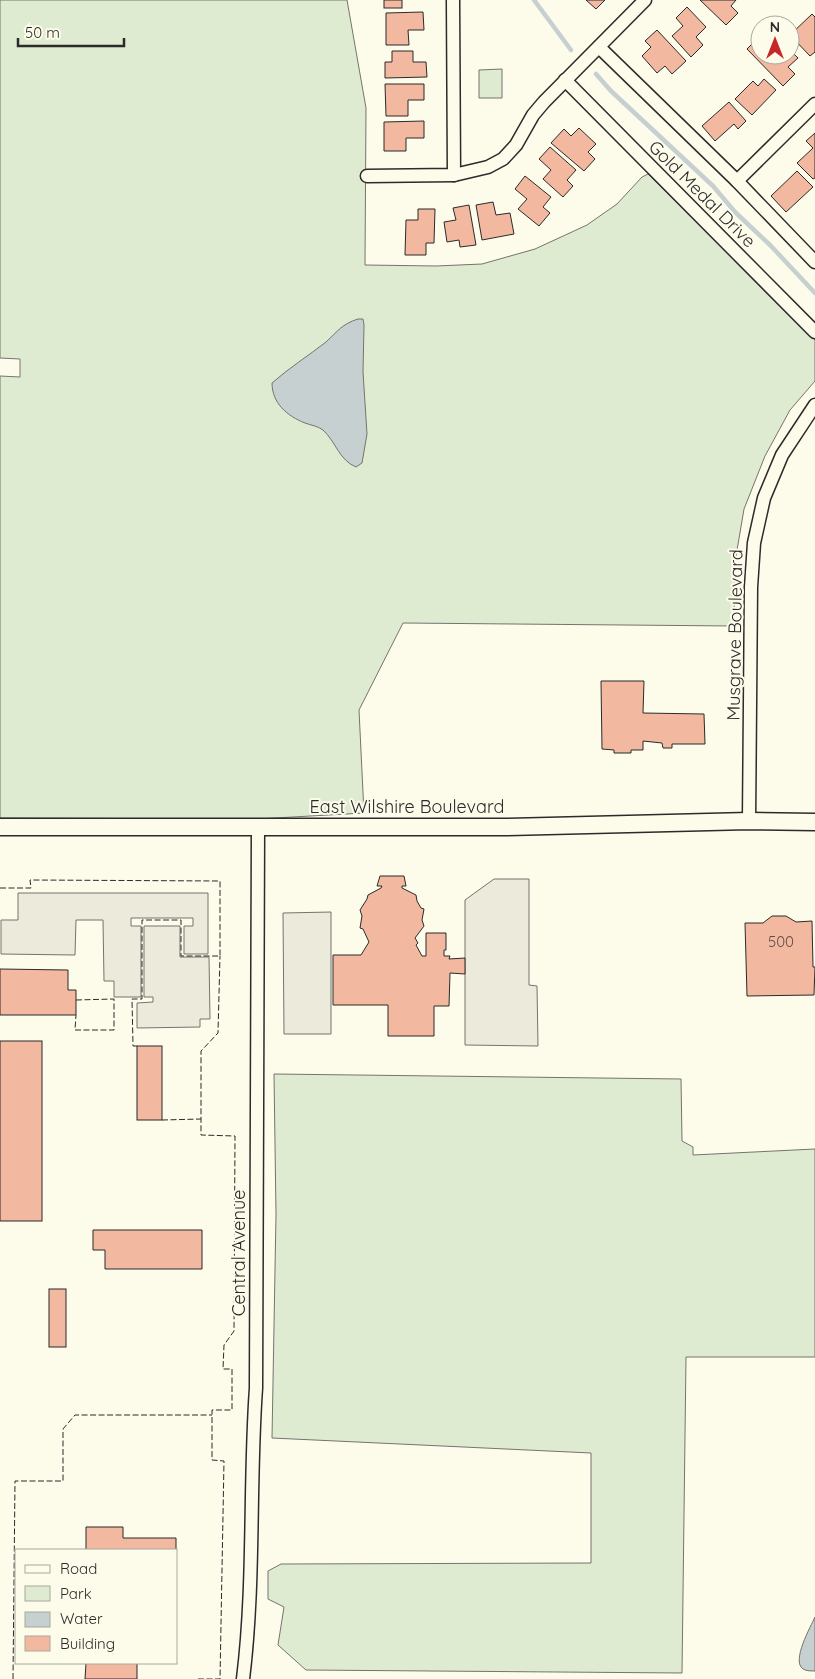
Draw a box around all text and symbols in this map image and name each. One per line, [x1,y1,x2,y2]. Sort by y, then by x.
scale bar [18,15,124,47]
north arrow [750,15,800,65]
text: N [770,18,780,36]
text: 50 m [25,23,60,42]
street label: Gold Medal Drive [644,135,761,252]
street label: Musgrave Boulevard [722,549,747,721]
street label: East Wilshire Boulevard [310,795,504,818]
house number: 500 [768,932,794,951]
street label: Central Avenue [227,1190,250,1316]
legend [15,1549,178,1664]
text: Road [60,1559,97,1578]
text: Park [60,1584,92,1603]
text: Water [60,1609,103,1628]
text: Building [60,1634,115,1653]

